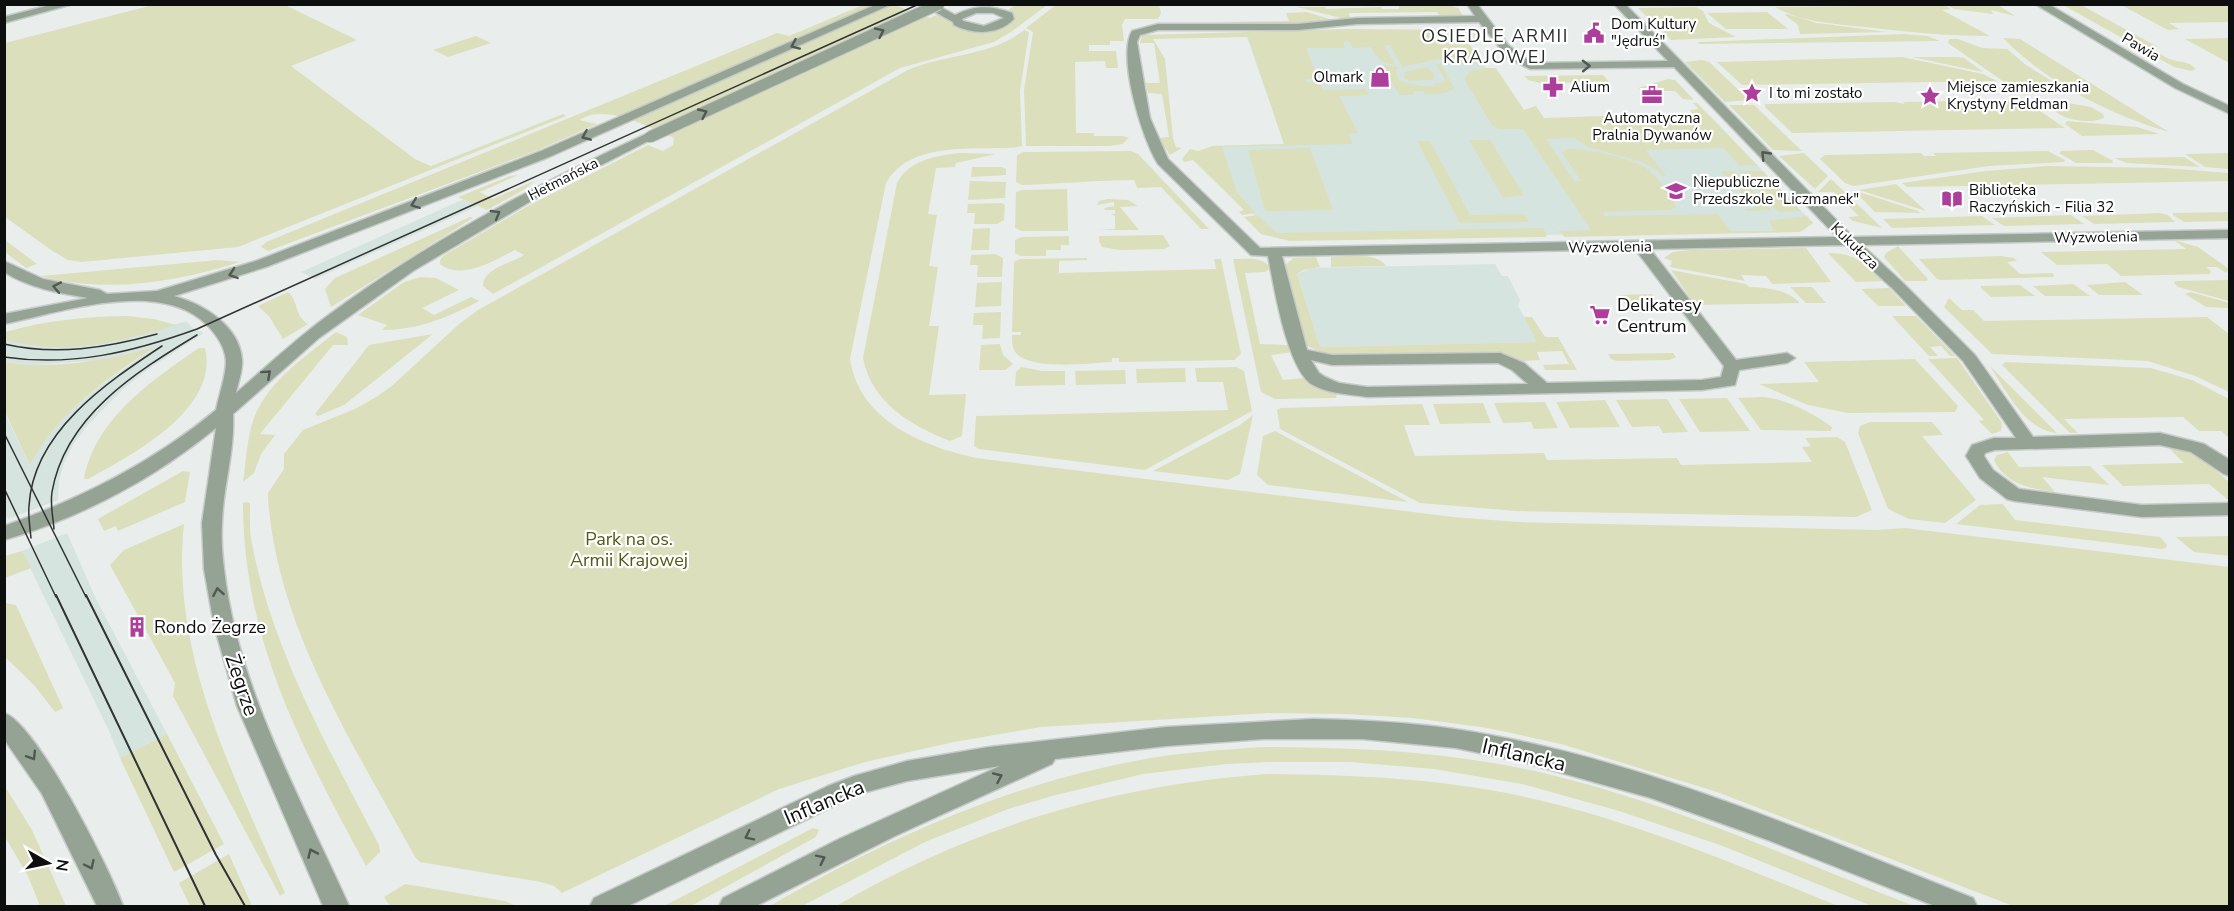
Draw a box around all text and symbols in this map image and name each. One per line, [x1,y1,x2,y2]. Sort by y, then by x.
place label: Dom Kultury "Jędruś" [1611,14,1697,51]
public building icon: Dom Kultury "Jędruś" [1582,21,1606,45]
district label: OSIEDLE ARMII KRAJOWEJ [1421,24,1569,69]
one-way arrow [874,27,885,39]
street label: Pawia [2118,28,2164,66]
one-way arrow [790,38,801,50]
one-way arrow [1581,60,1590,72]
shop icon: Olmark [1368,65,1392,89]
place label: Olmark [1313,67,1363,87]
pharmacy icon: Alium [1541,75,1565,99]
place label: Alium [1570,77,1610,97]
place label: Miejsce zamieszkania Krystyny Feldman [1947,77,2089,114]
place icon: I to mi zostało [1740,81,1764,105]
office icon: Automatyczna Pralnia Dywanów [1640,83,1664,107]
place label: I to mi zostało [1769,83,1862,103]
place icon: Miejsce zamieszkania Krystyny Feldman [1918,84,1942,108]
one-way arrow [696,108,707,120]
place label: Automatyczna Pralnia Dywanów [1592,108,1712,145]
one-way arrow [581,129,592,141]
one-way arrow [1762,151,1773,162]
street label: Hetmańska [524,153,602,205]
place label: Niepubliczne Przedszkole "Liczmanek" [1693,172,1859,209]
school or university icon: Niepubliczne Przedszkole "Liczmanek" [1664,179,1688,203]
place label: Biblioteka Raczyńskich - Filia 32 [1969,180,2114,217]
library icon: Biblioteka Raczyńskich - Filia 32 [1940,187,1964,211]
one-way arrow [410,197,421,209]
one-way arrow [490,210,500,222]
street label: Kukułcza [1827,218,1883,274]
street label: Wyzwolenia [2054,226,2138,248]
street label: Wyzwolenia [1568,236,1652,258]
one-way arrow [228,266,239,279]
one-way arrow [52,281,62,294]
place label: Delikatesy Centrum [1617,293,1702,338]
supermarket icon: Delikatesy Centrum [1588,303,1612,327]
one-way arrow [260,370,271,381]
park label: Park na os. Armii Krajowej [570,527,688,572]
one-way arrow [212,587,225,597]
building icon: Rondo Żegrze [125,615,149,639]
place label: Rondo Żegrze [154,615,266,639]
street label: Żegrze [218,650,266,720]
street label: Inflancka [1480,732,1568,778]
one-way arrow [25,750,37,760]
one-way arrow [991,772,1002,784]
street label: Inflancka [779,773,869,831]
one-way arrow [744,828,755,840]
north arrow [18,833,78,893]
one-way arrow [308,848,320,859]
one-way arrow [814,854,825,866]
text: N [50,858,74,873]
one-way arrow [82,858,94,869]

